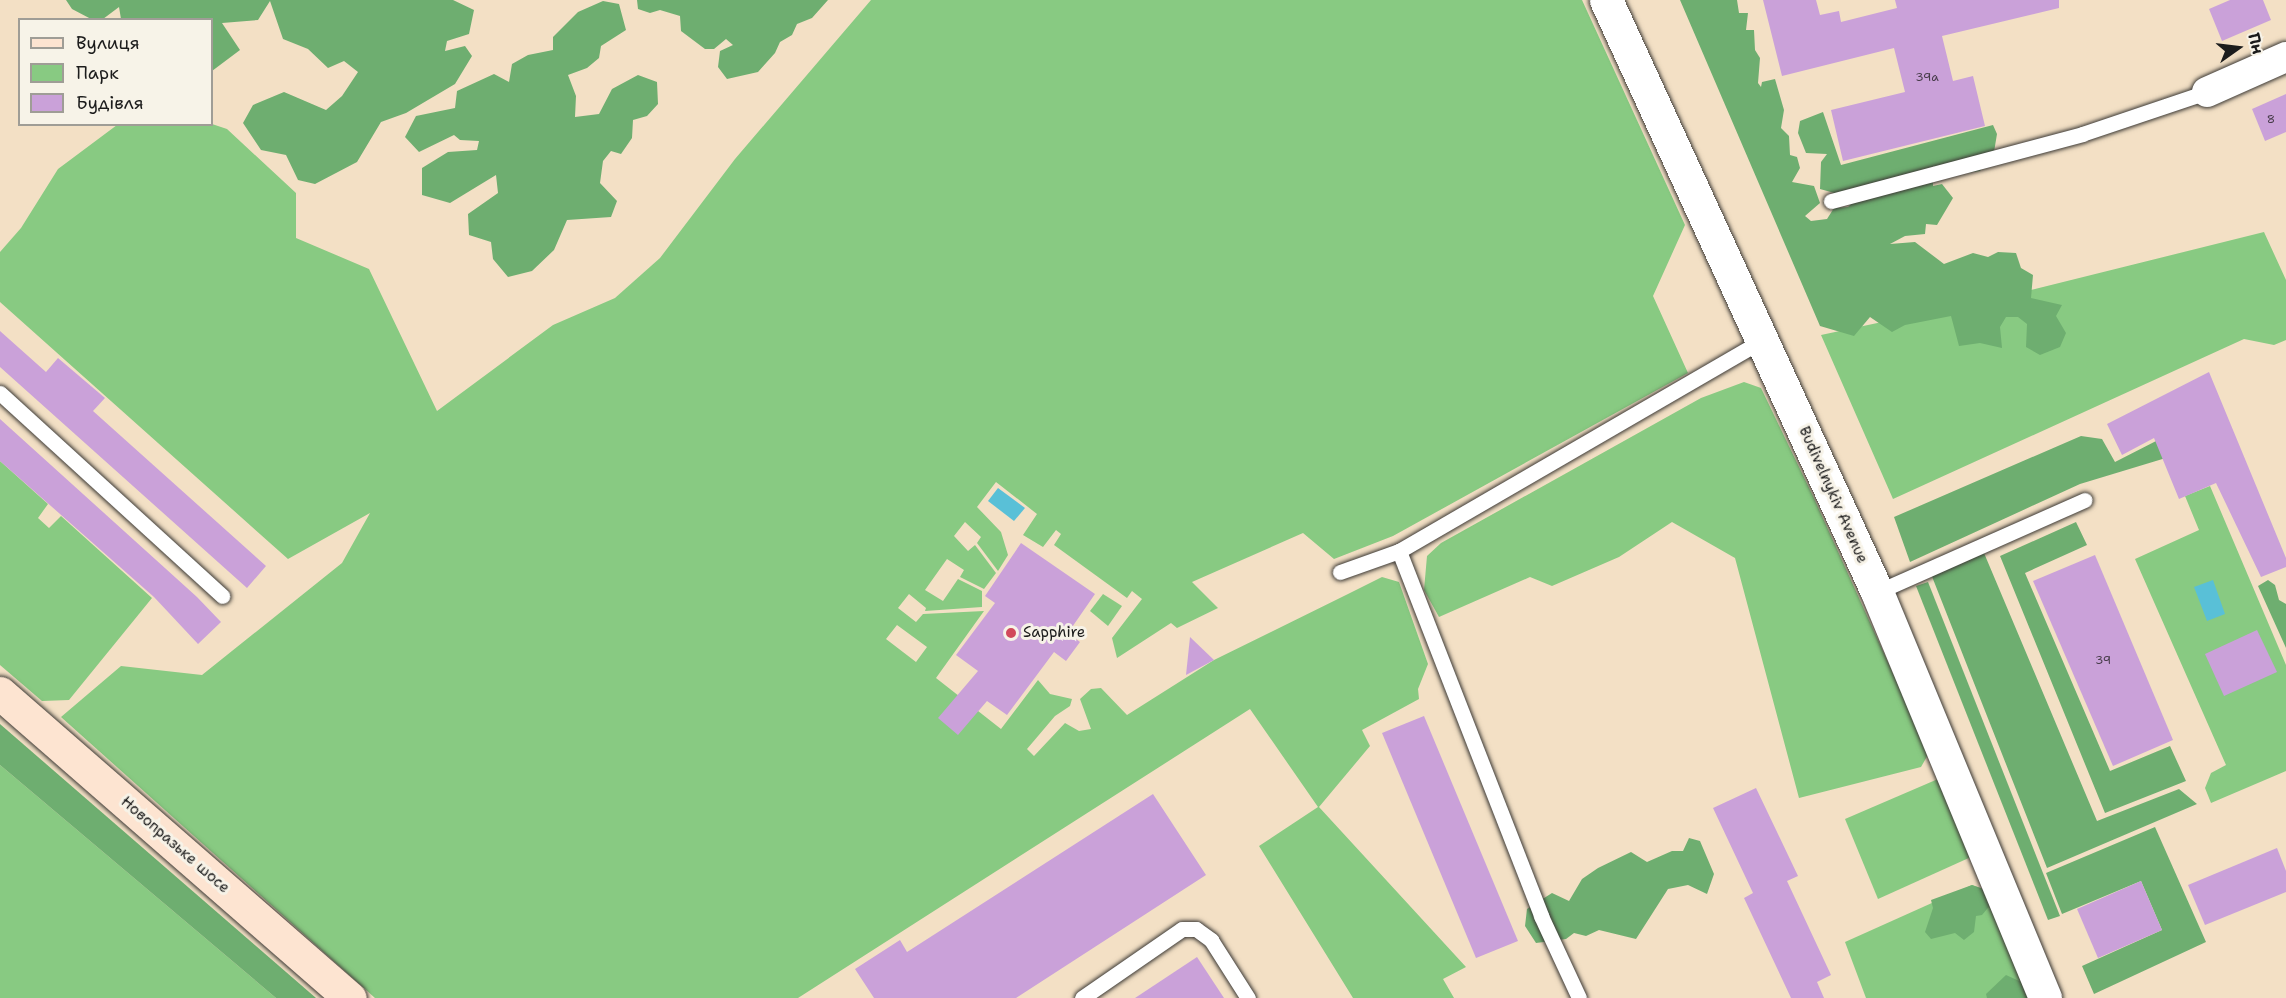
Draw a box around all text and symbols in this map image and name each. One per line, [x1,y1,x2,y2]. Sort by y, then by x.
legend [18,18,213,126]
north arrow [2208,18,2268,78]
text: Вулиця [76,31,140,55]
text: Пн [2243,31,2269,56]
text: Парк [76,61,119,85]
house number: 39а [1915,71,1939,85]
text: Будівля [76,91,144,115]
house number: 8 [2267,113,2275,127]
street label: Budivelnykiv Avenue [1795,424,1871,566]
place label: Sapphire [1023,624,1085,642]
marker: Sapphire [1004,626,1018,640]
house number: 39 [2095,654,2111,668]
street label: Новопразьке шосе [117,793,233,897]

